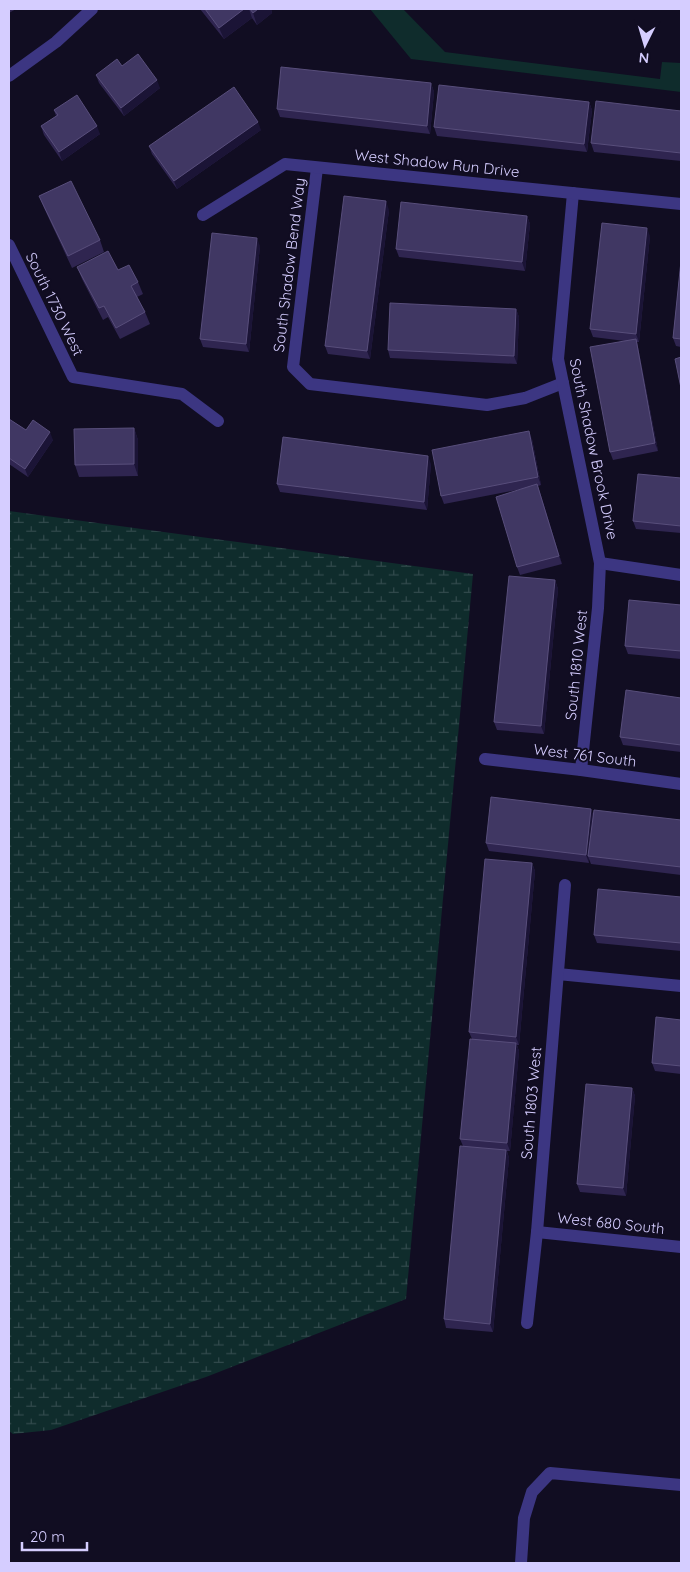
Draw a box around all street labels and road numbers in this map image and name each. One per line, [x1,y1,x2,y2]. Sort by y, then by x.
street label: West Shadow Run Drive [354,145,520,181]
street label: South Shadow Bend Way [269,177,309,353]
street label: South 1730 West [22,249,88,359]
street label: South Shadow Brook Drive [565,357,623,541]
street label: South 1810 West [561,609,591,721]
street label: West 761 South [532,739,638,771]
street label: South 1803 West [517,1046,545,1160]
street label: West 680 South [556,1208,666,1238]

